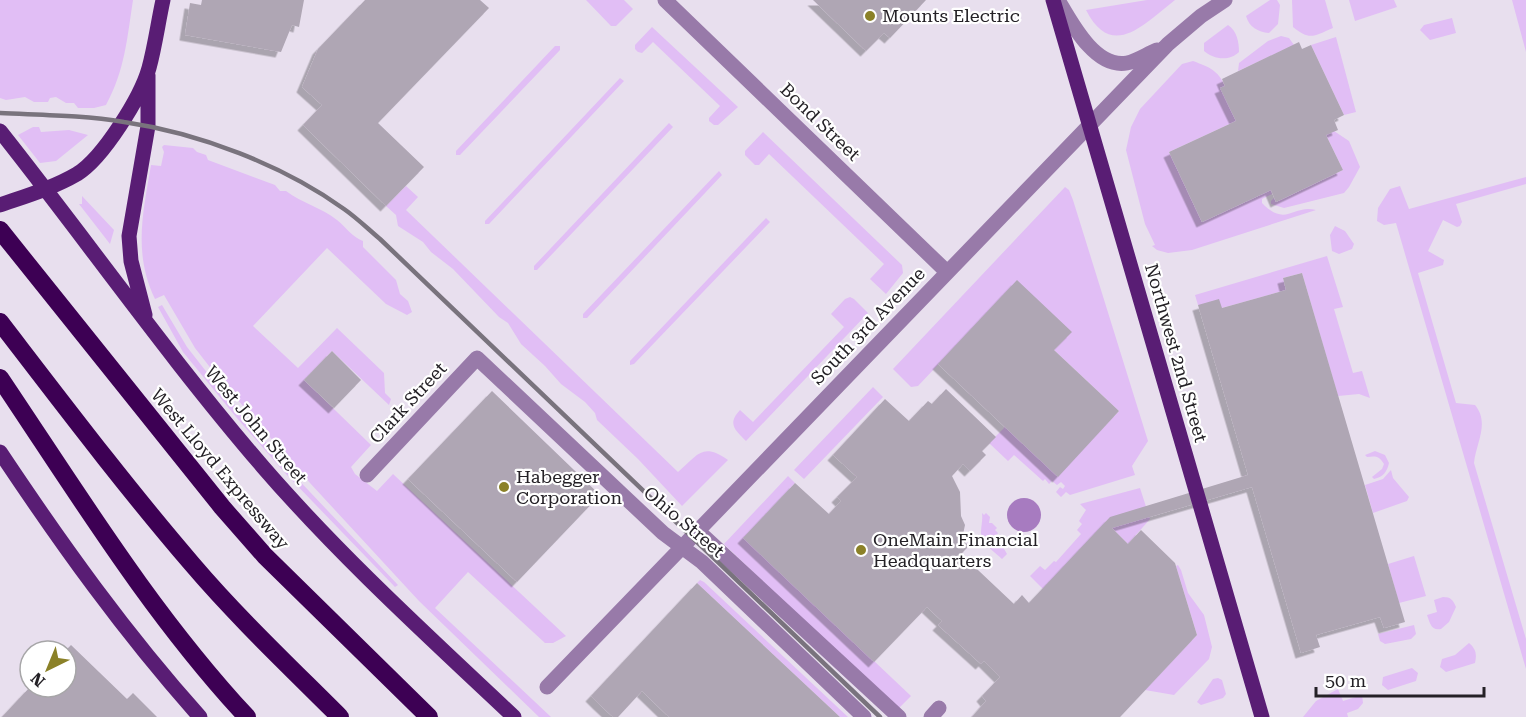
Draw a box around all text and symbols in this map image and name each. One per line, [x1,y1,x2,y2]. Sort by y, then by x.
place label: Mounts Electric [882,5,1020,26]
marker: Mounts Electric [863,9,877,23]
street label: Bond Street [776,78,865,165]
street label: Northwest 2nd Street [1141,261,1212,445]
street label: South 3rd Avenue [806,263,929,389]
street label: Clark Street [365,358,451,448]
street label: West John Street [201,361,312,488]
street label: West Lloyd Expressway [147,384,294,554]
place label: Habegger Corporation [516,466,623,508]
marker: Habegger Corporation [497,480,511,494]
street label: Ohio Street [640,482,729,562]
place label: OneMain Financial Headquarters [873,529,1038,571]
marker: OneMain Financial Headquarters [854,543,868,557]
north arrow [18,639,78,699]
scale bar [1316,660,1484,698]
text: N [27,668,49,691]
text: 50 m [1325,670,1366,691]

